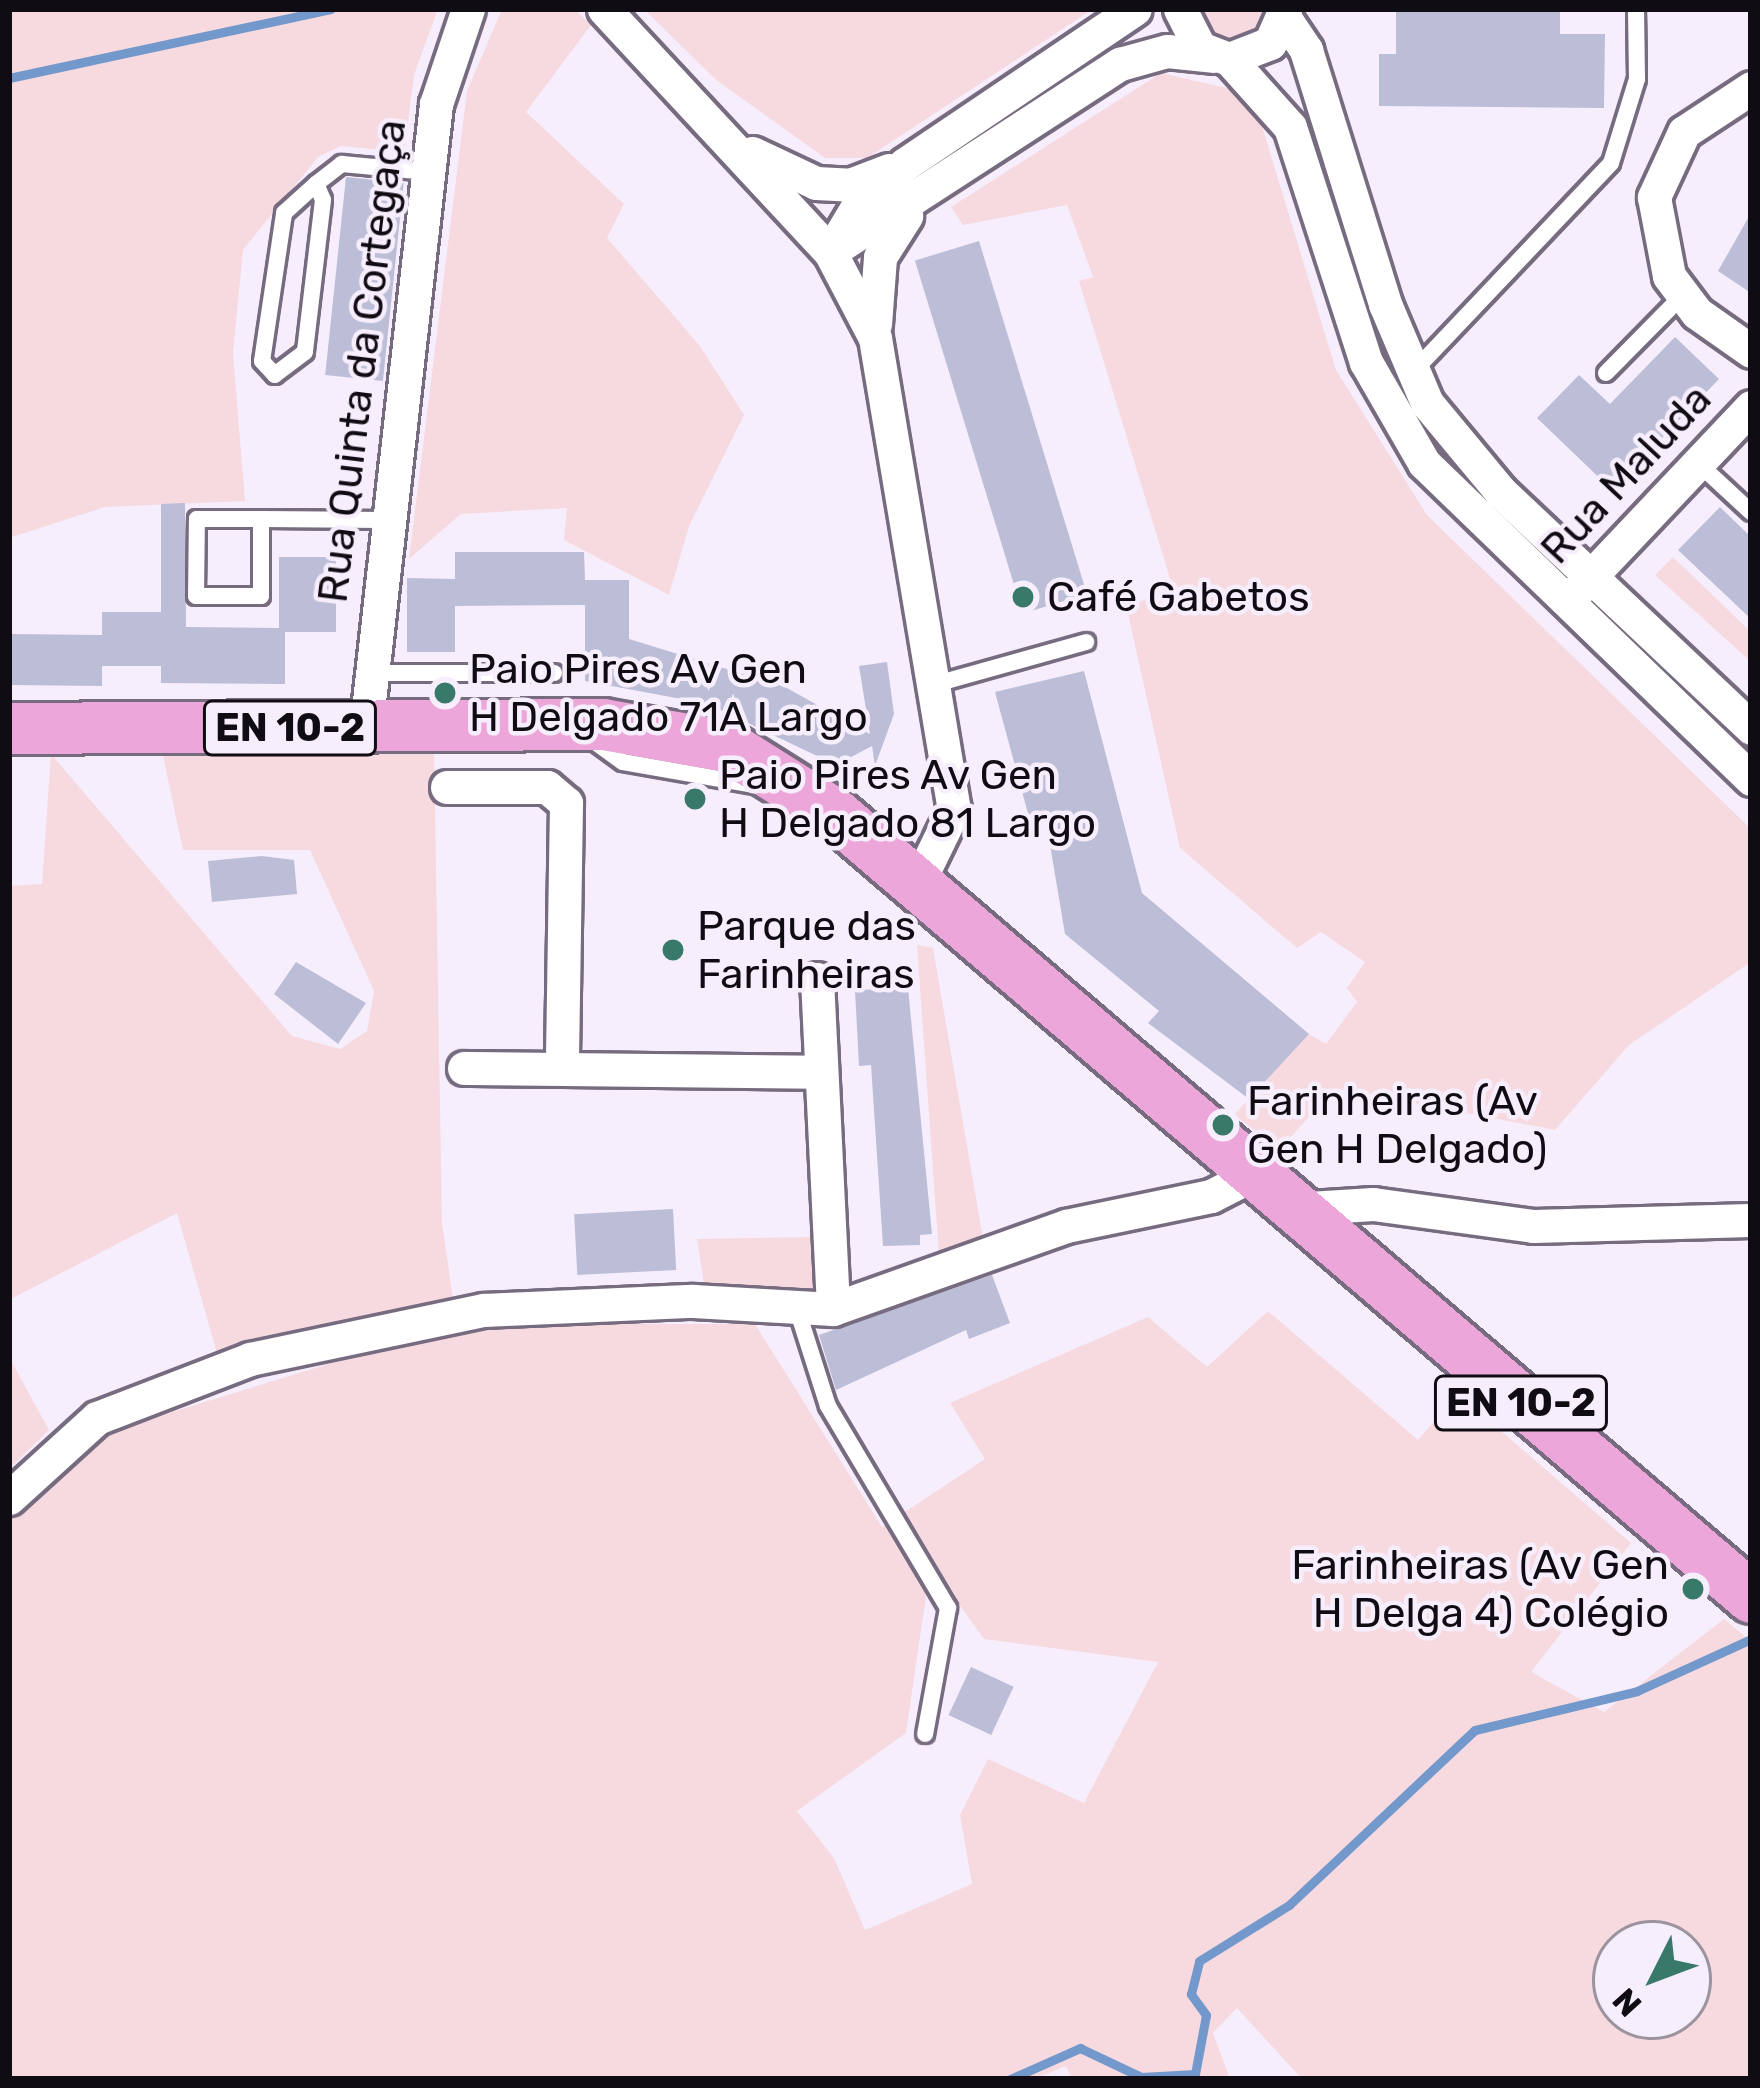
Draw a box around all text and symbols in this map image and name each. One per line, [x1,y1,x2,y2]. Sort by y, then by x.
street label: Rua Quinta da Cortegaça [307,117,417,605]
street label: Rua Maluda [1530,374,1722,574]
place label: Café Gabetos [1047,572,1310,622]
marker: Café Gabetos [1010,584,1036,610]
place label: Paio Pires Av Gen H Delgado 71A Largo [469,644,869,742]
marker: Paio Pires Av Gen H Delgado 71A Largo [432,680,458,706]
road number: EN 10-2 [200,695,380,761]
place label: Paio Pires Av Gen H Delgado 81 Largo [719,750,1096,848]
marker: Paio Pires Av Gen H Delgado 81 Largo [682,786,708,812]
place label: Parque das Farinheiras [697,901,916,1000]
marker: Parque das Farinheiras [660,937,686,963]
place label: Farinheiras (Av Gen H Delgado) [1247,1076,1547,1174]
marker: Farinheiras (Av Gen H Delgado) [1210,1112,1236,1138]
road number: EN 10-2 [1431,1370,1611,1436]
place label: Farinheiras (Av Gen H Delga 4) Colégio [1290,1540,1669,1638]
marker: Farinheiras (Av Gen H Delga 4) Colégio [1680,1576,1706,1602]
north arrow [1592,1920,1712,2040]
text: N [1605,1981,1650,2024]

